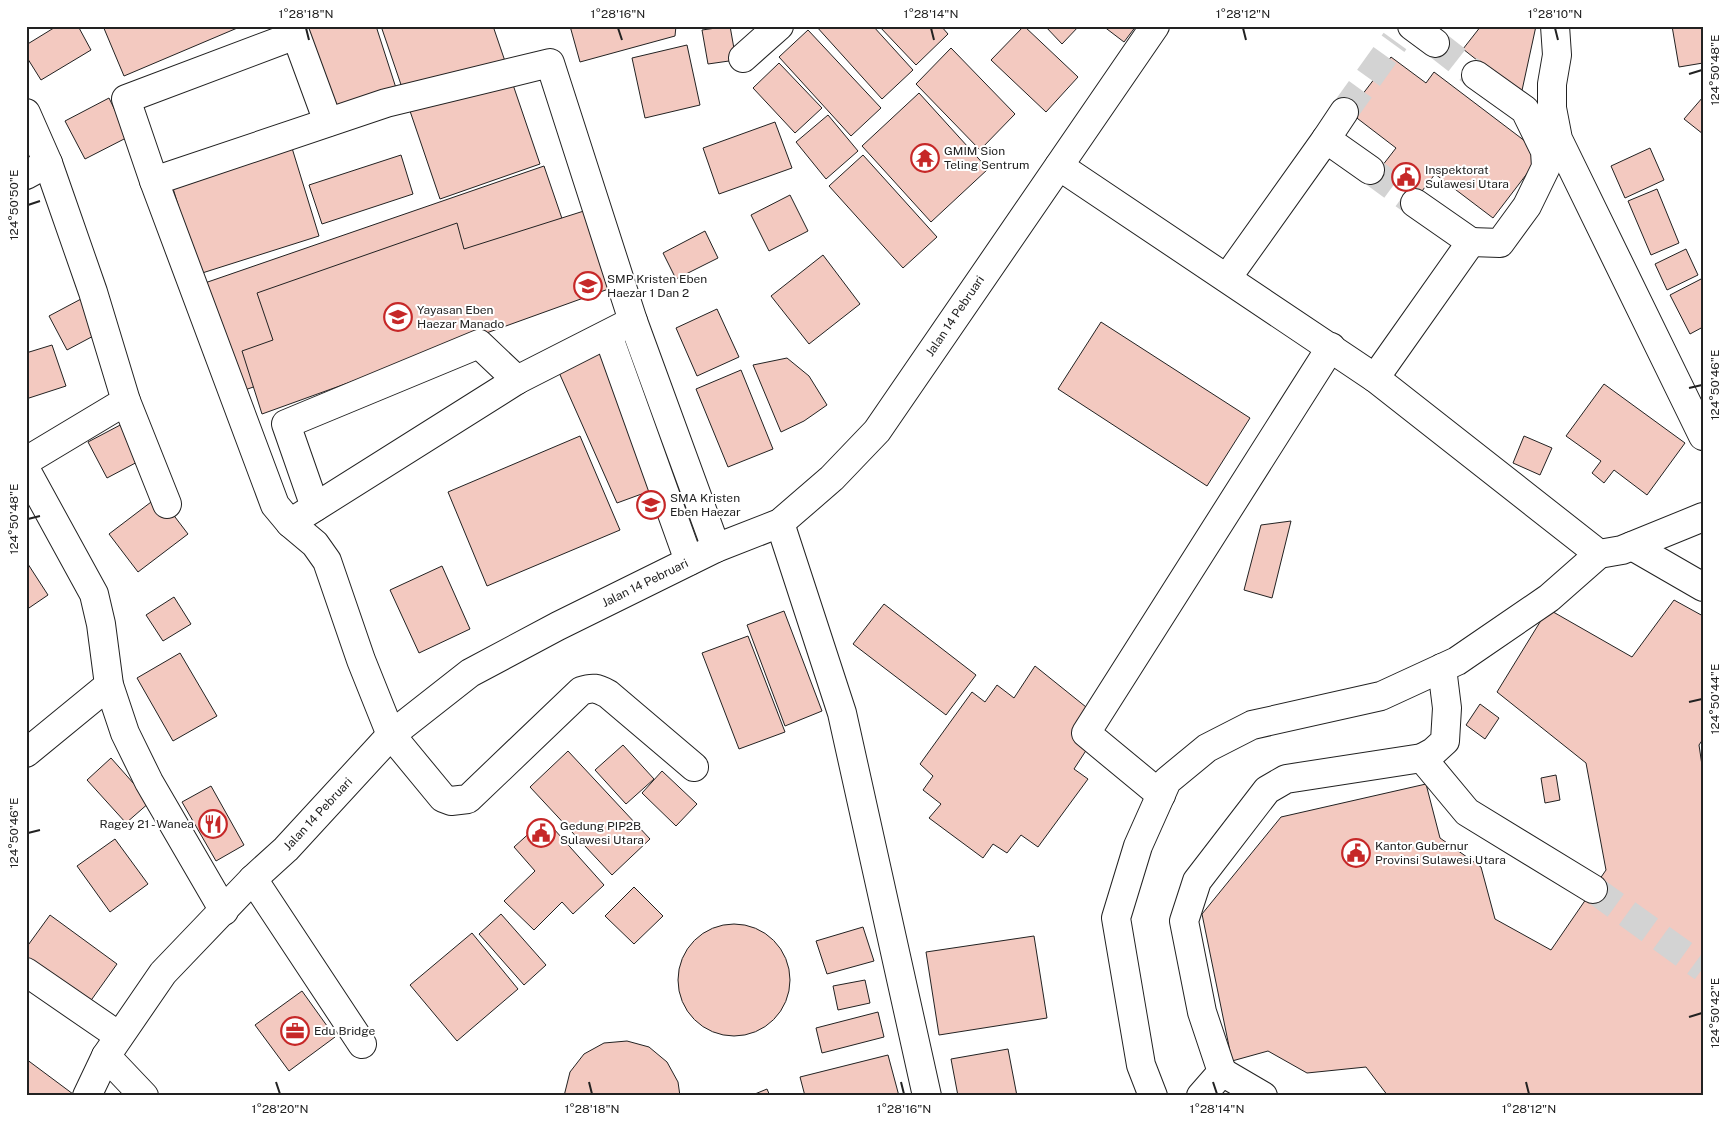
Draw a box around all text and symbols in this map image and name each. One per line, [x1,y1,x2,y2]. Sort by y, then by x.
text: 1°28'18"N [278,7,334,21]
text: 1°28'16"N [591,7,645,21]
text: 1°28'14"N [904,7,958,21]
text: 1°28'12"N [1216,7,1270,21]
text: 1°28'10"N [1528,7,1582,21]
text: 124°50'48"E [1708,34,1722,106]
temple icon: GMIM Sion Teling Sentrum [910,143,940,173]
place label: GMIM Sion Teling Sentrum [944,144,1029,172]
public building icon: Inspektorat Sulawesi Utara [1391,162,1421,192]
place label: Inspektorat Sulawesi Utara [1425,163,1509,191]
text: 124°50'50"E [7,170,21,240]
school or university icon: SMP Kristen Eben Haezar 1 Dan 2 [573,271,603,301]
place label: SMP Kristen Eben Haezar 1 Dan 2 [607,272,707,300]
street label: Jalan 14 Pebruari [923,273,987,359]
school or university icon: Yayasan Eben Haezar Manado [383,302,413,332]
place label: Yayasan Eben Haezar Manado [417,303,504,331]
text: 124°50'46"E [1708,350,1722,420]
text: 124°50'48"E [7,483,21,555]
school or university icon: SMA Kristen Eben Haezar [636,490,666,520]
place label: SMA Kristen Eben Haezar [670,491,741,519]
street label: Jalan 14 Pebruari [600,556,690,610]
text: 124°50'44"E [1708,664,1722,734]
street label: Jalan 14 Pebruari [281,775,355,853]
text: 124°50'46"E [7,798,21,868]
restaurant icon: Ragey 21 - Wanea [198,809,228,839]
place label: Ragey 21 - Wanea [99,817,194,831]
public building icon: Gedung PIP2B Sulawesi Utara [526,818,556,848]
place label: Gedung PIP2B Sulawesi Utara [560,819,644,847]
public building icon: Kantor Gubernur Provinsi Sulawesi Utara [1341,838,1371,868]
place label: Kantor Gubernur Provinsi Sulawesi Utara [1375,839,1506,867]
text: 124°50'42"E [1708,978,1722,1048]
office icon: Edu Bridge [280,1016,310,1046]
place label: Edu Bridge [314,1024,376,1038]
text: 1°28'20"N [252,1102,309,1116]
text: 1°28'18"N [564,1102,620,1116]
text: 1°28'16"N [877,1102,931,1116]
text: 1°28'14"N [1190,1102,1244,1116]
text: 1°28'12"N [1502,1102,1556,1116]

